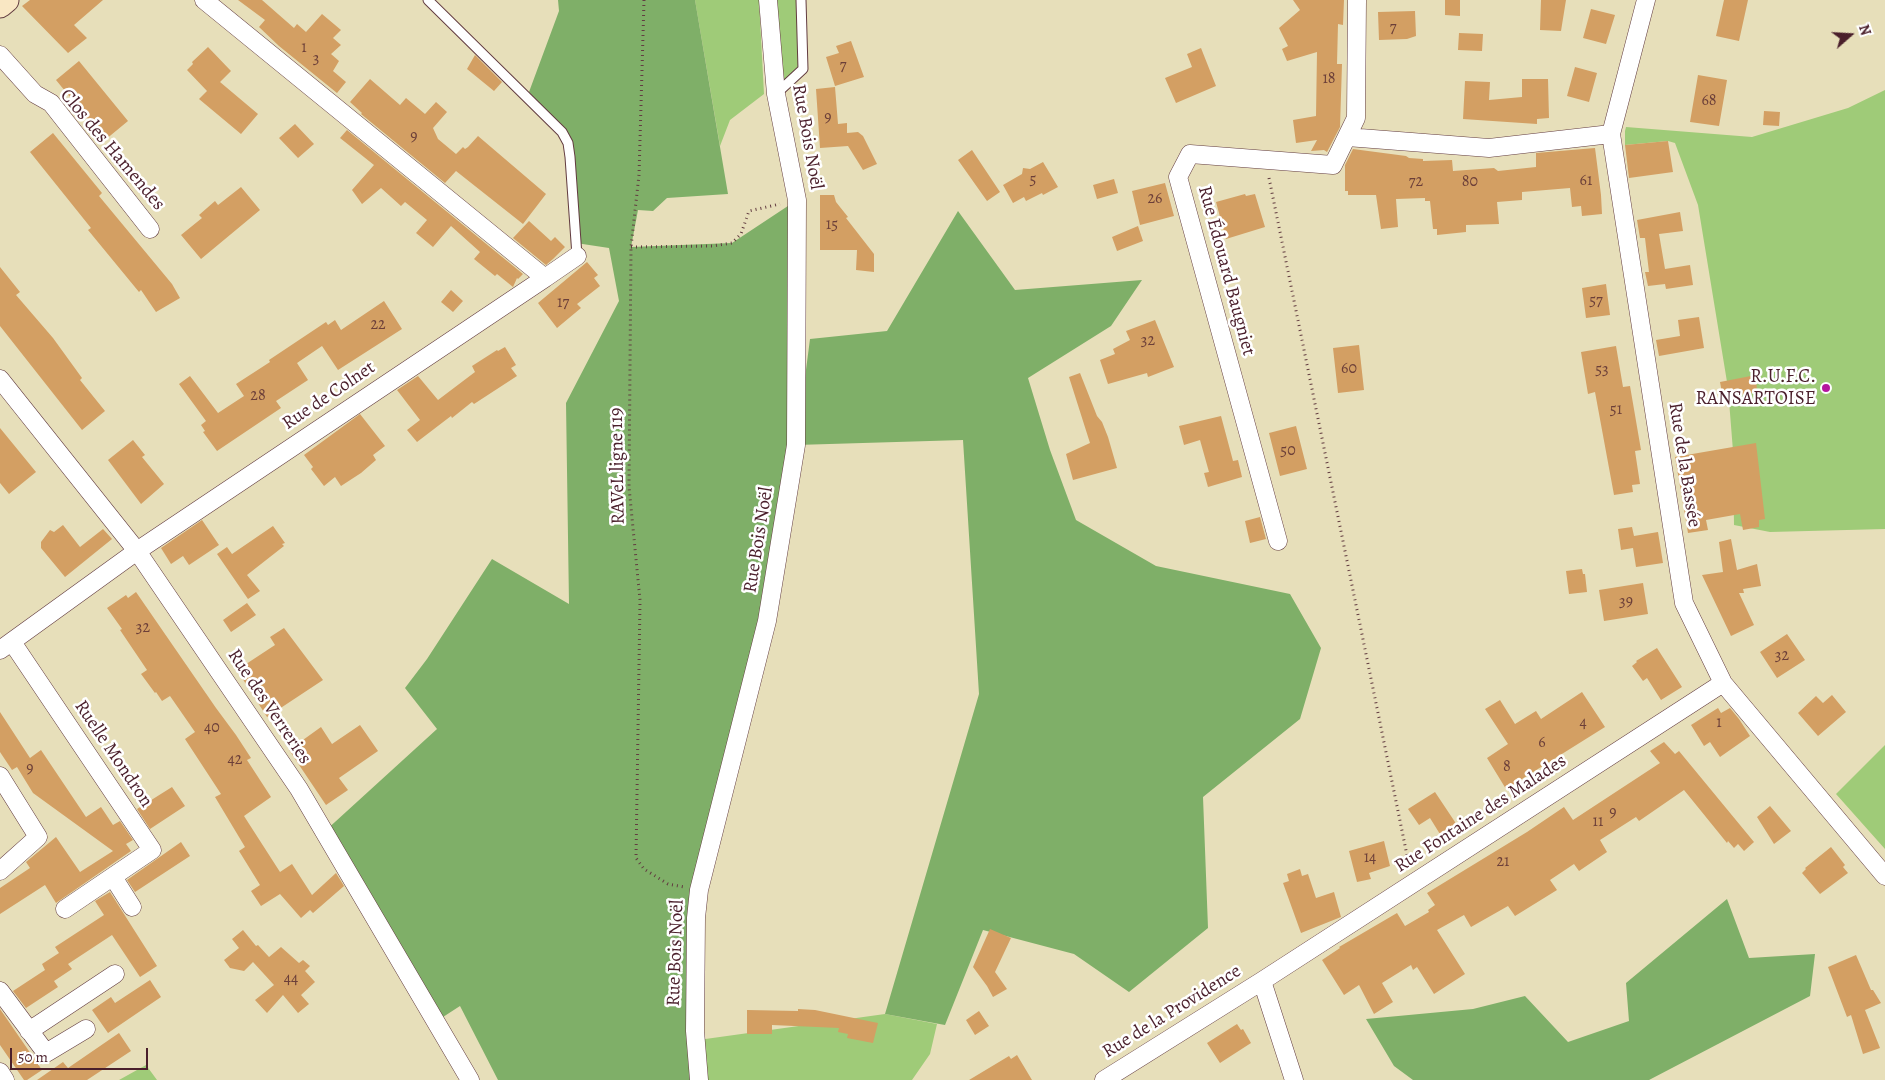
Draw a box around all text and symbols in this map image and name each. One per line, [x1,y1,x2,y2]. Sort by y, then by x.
north arrow [1825,10,1875,60]
house number: 7 [1390,18,1396,38]
text: N [1854,22,1875,38]
house number: 1 [301,38,307,58]
house number: 3 [313,49,319,69]
house number: 7 [840,56,846,76]
house number: 18 [1322,69,1336,89]
street label: Rue Bois Noël [786,82,828,192]
street label: Clos des Hamendes [55,85,169,215]
house number: 68 [1701,91,1717,111]
house number: 9 [824,108,832,128]
house number: 9 [410,127,418,147]
house number: 5 [1030,170,1036,190]
house number: 61 [1580,171,1592,191]
house number: 72 [1409,172,1423,192]
house number: 80 [1462,172,1478,192]
street label: Rue Édouard Baugniet [1192,184,1260,358]
house number: 26 [1148,189,1162,209]
house number: 15 [826,215,838,235]
house number: 57 [1589,291,1603,311]
house number: 17 [557,293,569,313]
house number: 22 [370,315,386,335]
house number: 32 [1141,331,1155,351]
street label: Rue de Colnet [278,357,380,435]
house number: 60 [1341,359,1357,379]
house number: 53 [1595,360,1609,380]
place label: R.U.F.C. RANSARTOISE [1695,366,1816,410]
marker: R.U.F.C. RANSARTOISE [1820,382,1832,394]
house number: 28 [250,386,266,406]
house number: 51 [1610,400,1622,420]
street label: Rue de la Bassée [1663,401,1705,529]
street label: RAVeL ligne 119 [606,407,630,525]
house number: 50 [1280,441,1296,461]
street label: Rue Bois Noël [739,485,779,595]
house number: 39 [1619,592,1633,612]
house number: 32 [136,618,150,638]
street label: Rue des Verreries [222,645,316,769]
house number: 32 [1775,646,1789,666]
street label: Ruelle Mondron [69,696,157,812]
house number: 4 [1579,713,1587,733]
house number: 1 [1716,713,1722,733]
house number: 40 [204,718,220,738]
house number: 6 [1538,733,1546,753]
house number: 42 [228,750,242,770]
street label: Rue Fontaine des Malades [1391,750,1571,878]
house number: 8 [1503,757,1511,777]
house number: 9 [26,759,34,779]
house number: 9 [1609,803,1617,823]
house number: 11 [1593,812,1603,832]
house number: 14 [1364,848,1376,868]
house number: 21 [1496,852,1510,872]
street label: Rue Bois Noël [663,899,689,1007]
street label: Rue de la Providence [1099,960,1245,1064]
house number: 44 [284,969,298,989]
scale bar [12,1038,150,1070]
text: 50 m [18,1047,48,1067]

